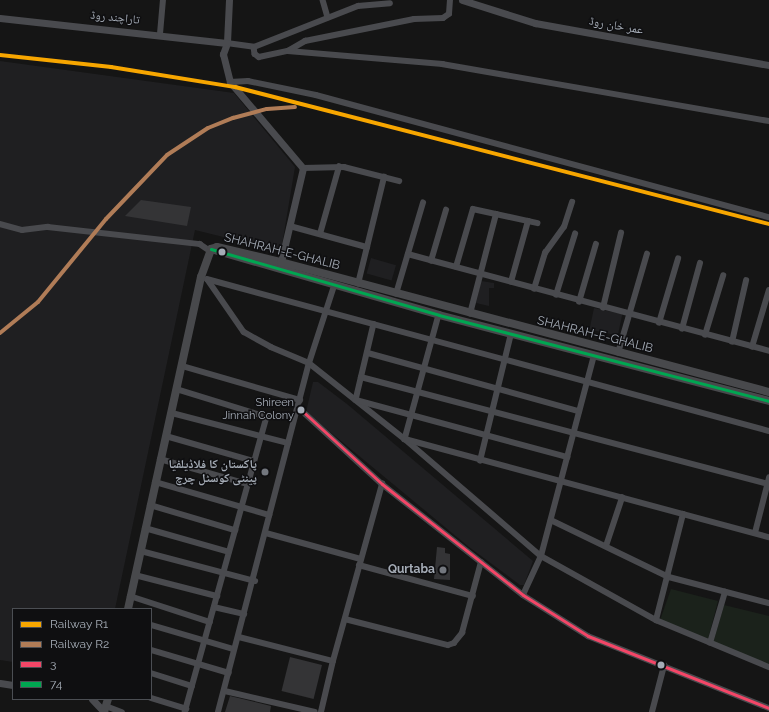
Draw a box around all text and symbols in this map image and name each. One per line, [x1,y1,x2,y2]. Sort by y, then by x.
street label: تاراچند روڈ [90,8,140,28]
street label: عمر خان روڈ [588,14,644,38]
street label: SHAHRAH-E-GHALIB [223,231,341,273]
unlabelled marker [217,247,227,257]
street label: SHAHRAH-E-GHALIB [536,314,654,356]
place label: Shireen Jinnah Colony [222,397,294,423]
marker: Shireen Jinnah Colony [296,405,306,415]
place label: پاکستان کا فلاڈیلفیا پینٹی کوسٹل چرچ [169,458,257,486]
marker: پاکستان کا فلاڈیلفیا پینٹی کوسٹل چرچ [260,467,270,477]
place label: Qurtaba [388,563,435,577]
marker: Qurtaba [438,565,448,575]
legend [12,608,152,700]
text: Railway R1 [50,617,108,631]
text: Railway R2 [50,637,109,651]
text: 3 [50,657,56,671]
unlabelled marker [656,660,666,670]
text: 74 [50,677,62,691]

